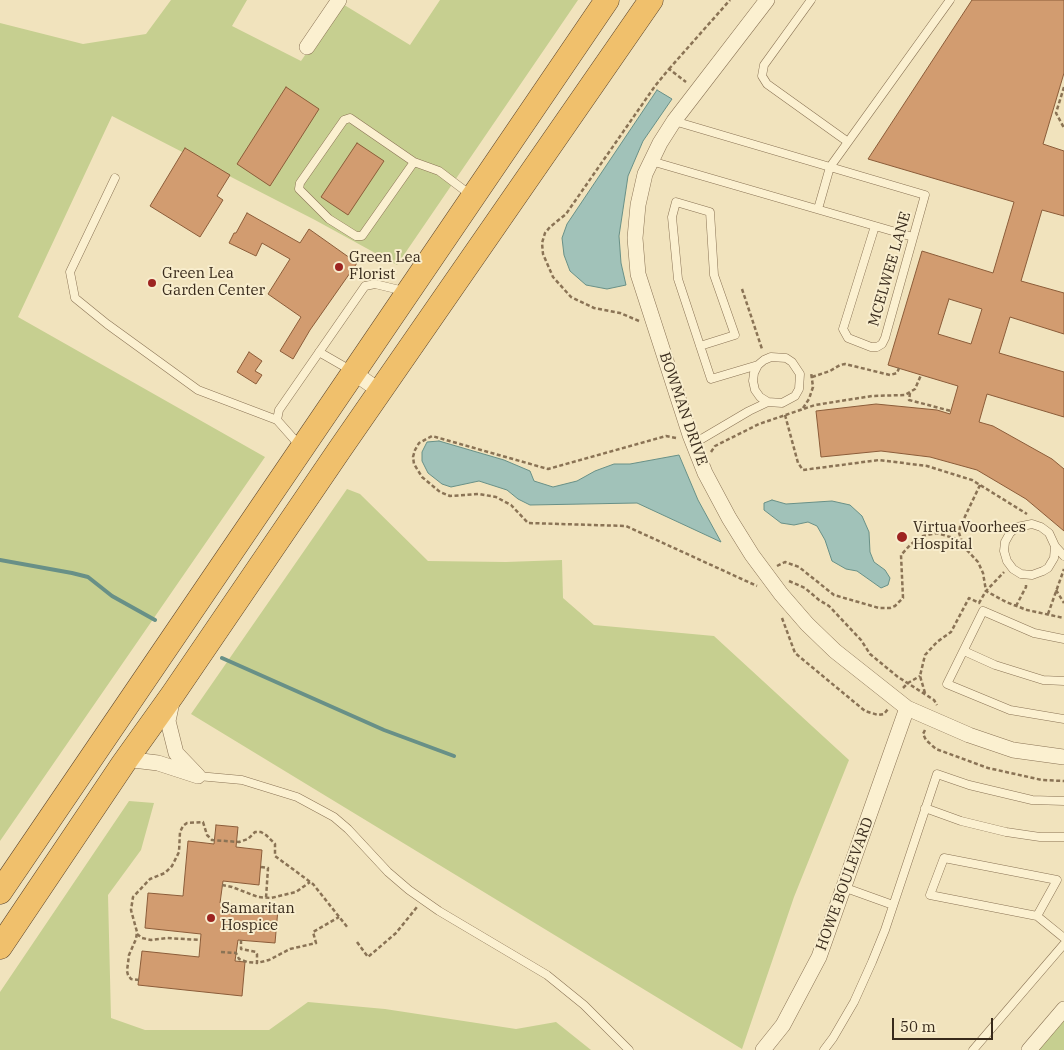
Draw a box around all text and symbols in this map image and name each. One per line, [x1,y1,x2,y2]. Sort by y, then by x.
street label: MCELWEE LANE [865,210,915,328]
place label: Green Lea Florist [349,249,421,284]
marker: Green Lea Florist [333,261,345,273]
place label: Green Lea Garden Center [162,265,265,300]
marker: Green Lea Garden Center [146,277,158,289]
street label: BOWMAN DRIVE [655,350,711,468]
place label: Virtua Voorhees Hospital [913,519,1026,554]
marker: Virtua Voorhees Hospital [895,530,909,544]
street label: HOWE BOULEVARD [813,815,877,953]
place label: Samaritan Hospice [221,900,295,935]
marker: Samaritan Hospice [205,912,217,924]
scale bar [894,1008,995,1040]
text: 50 m [900,1017,936,1036]

